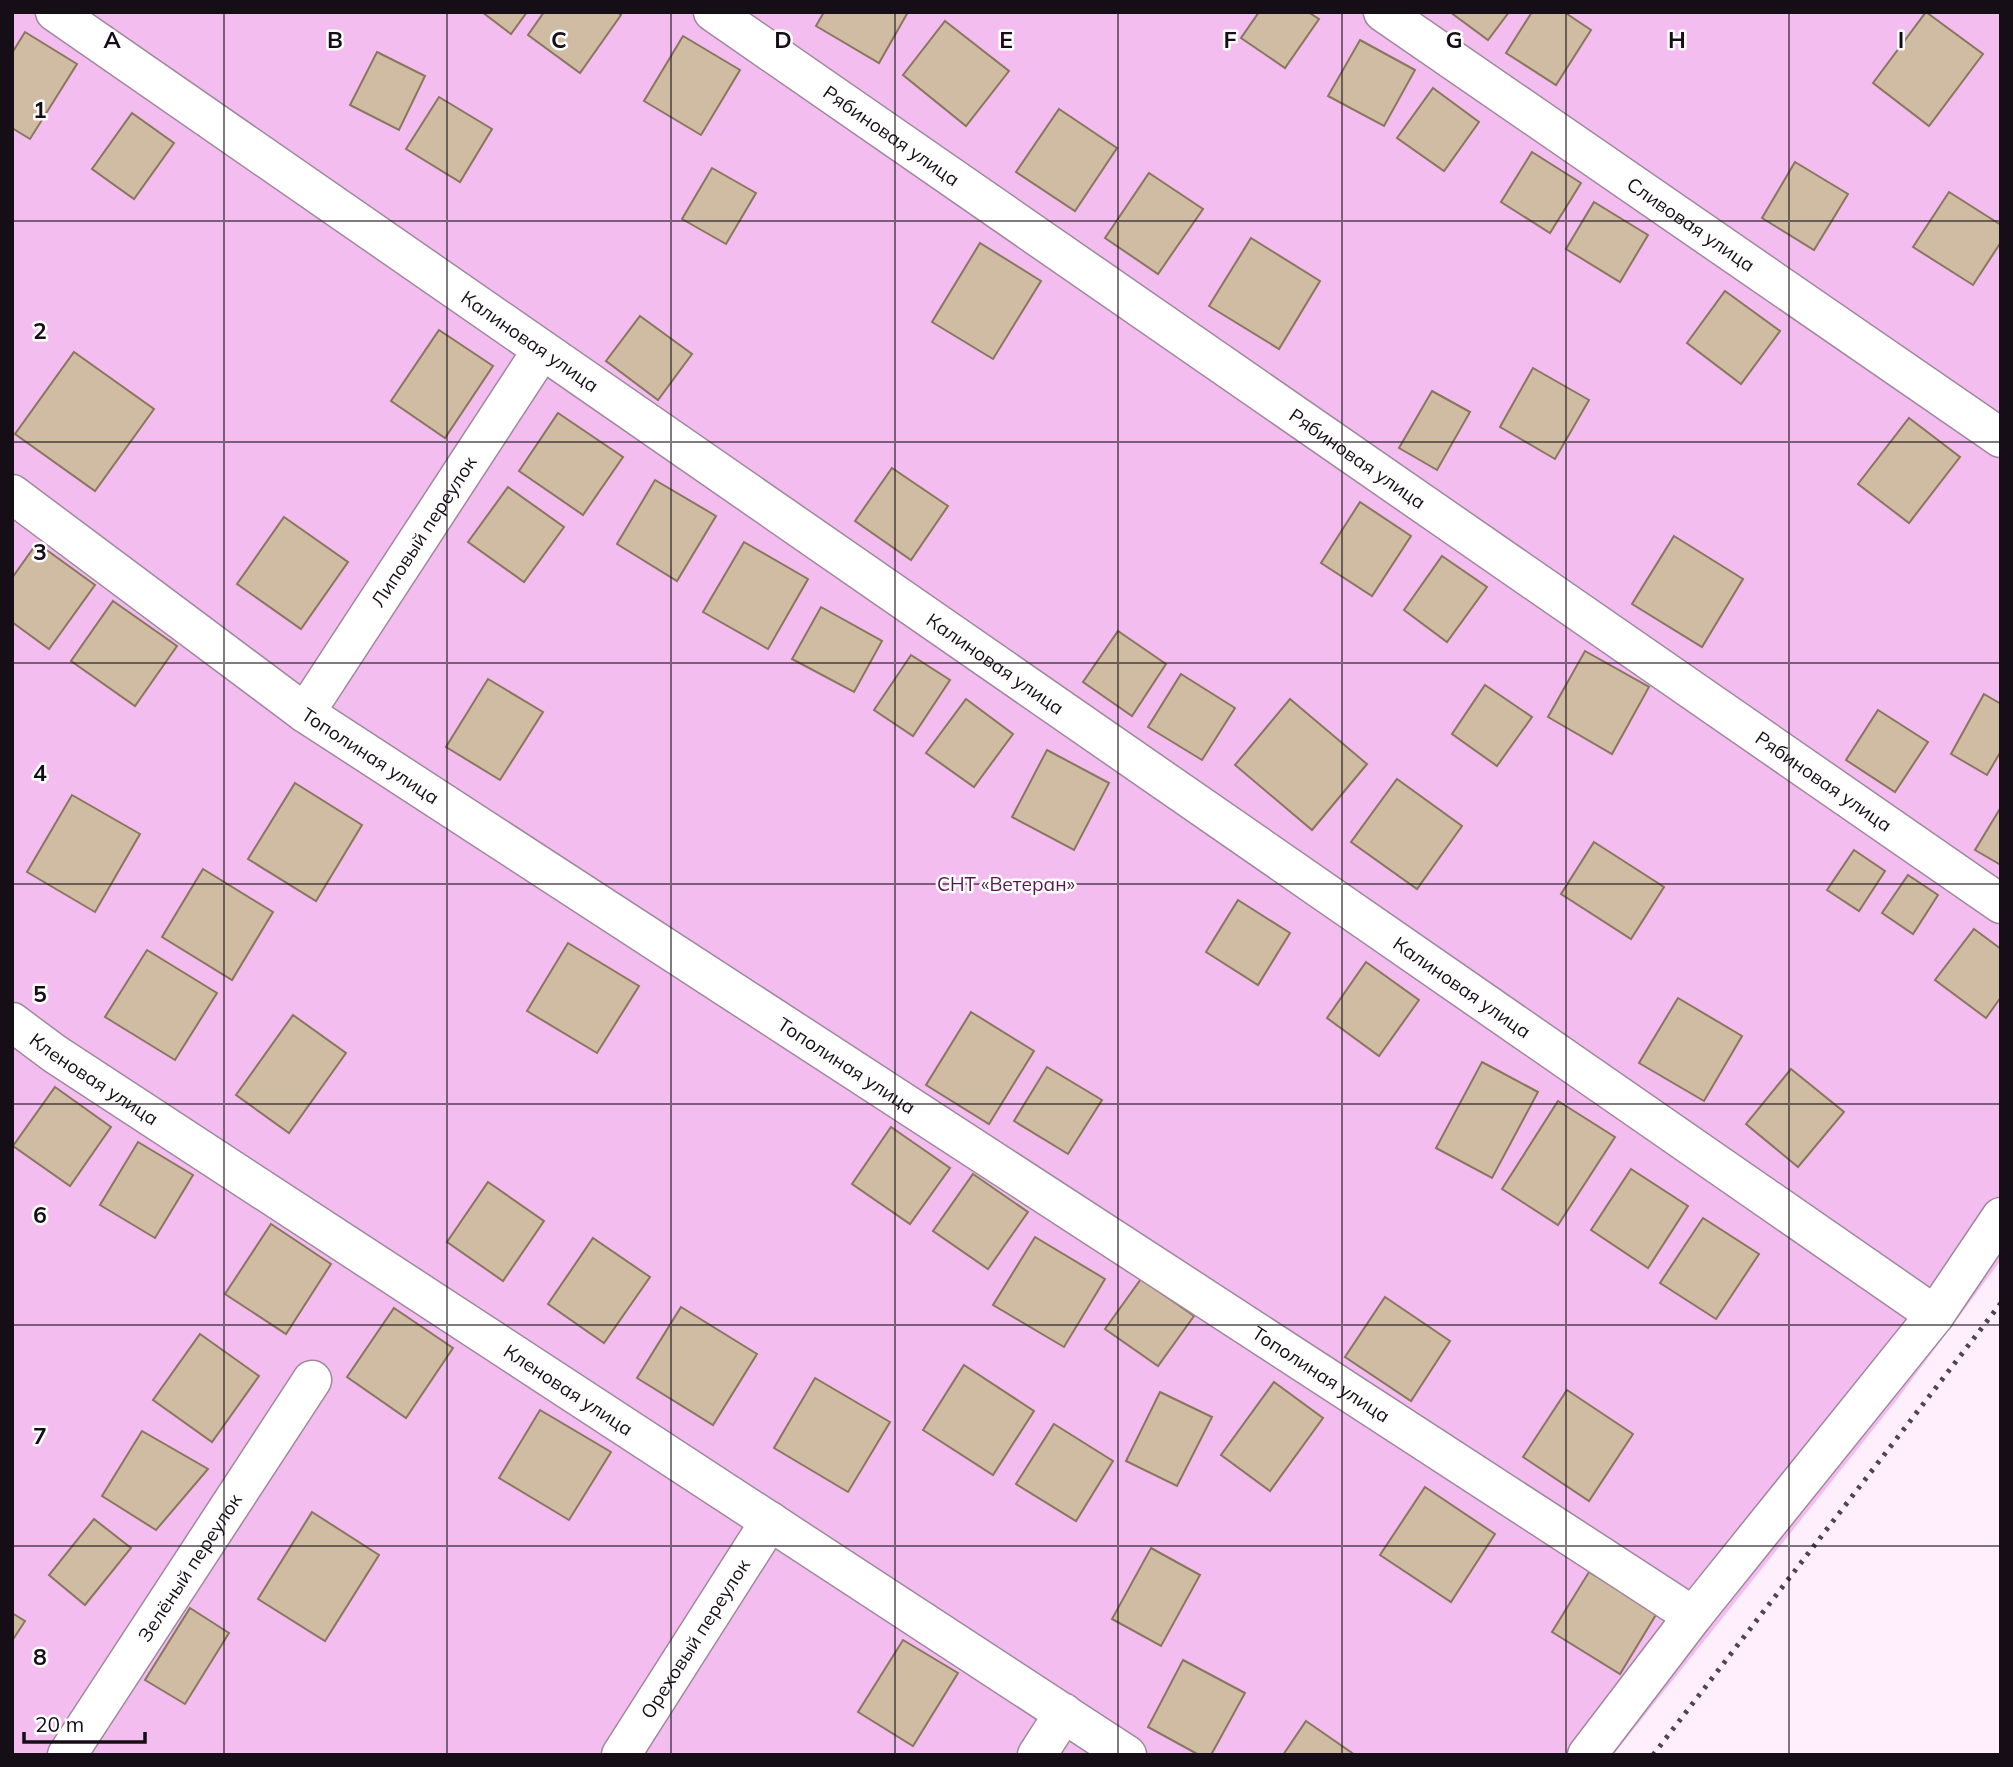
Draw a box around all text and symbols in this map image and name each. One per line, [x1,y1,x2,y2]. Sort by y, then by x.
text: A [103,25,121,54]
text: B [327,25,343,54]
text: C [551,25,567,54]
text: D [774,25,792,54]
text: E [999,25,1013,54]
text: F [1223,25,1237,54]
text: G [1445,25,1463,54]
text: H [1668,25,1686,54]
text: I [1898,25,1904,54]
street label: Рябиновая улица [819,80,964,191]
text: 1 [33,95,47,124]
street label: Сливовая улица [1622,172,1760,277]
street label: Калиновая улица [457,285,603,397]
text: 2 [33,316,47,345]
street label: Рябиновая улица [1285,403,1430,514]
street label: Липовый переулок [366,451,482,611]
text: 3 [33,537,47,566]
street label: Калиновая улица [922,608,1069,720]
street label: Тополиная улица [297,702,444,809]
street label: Рябиновая улица [1751,726,1897,837]
text: 4 [33,758,47,787]
park label: СНТ «Ветеран» [937,872,1075,896]
street label: Калиновая улица [1389,931,1535,1043]
text: 5 [33,979,47,1008]
street label: Тополиная улица [773,1012,920,1119]
street label: Кленовая улица [25,1027,163,1130]
text: 6 [33,1200,47,1229]
street label: Тополиная улица [1248,1321,1394,1428]
street label: Кленовая улица [499,1339,638,1441]
text: 7 [33,1421,47,1450]
street label: Зелёный переулок [132,1488,247,1646]
street label: Ореховый переулок [635,1554,755,1723]
text: 8 [33,1642,47,1671]
scale bar [24,1700,145,1744]
text: 20 m [35,1711,84,1737]

